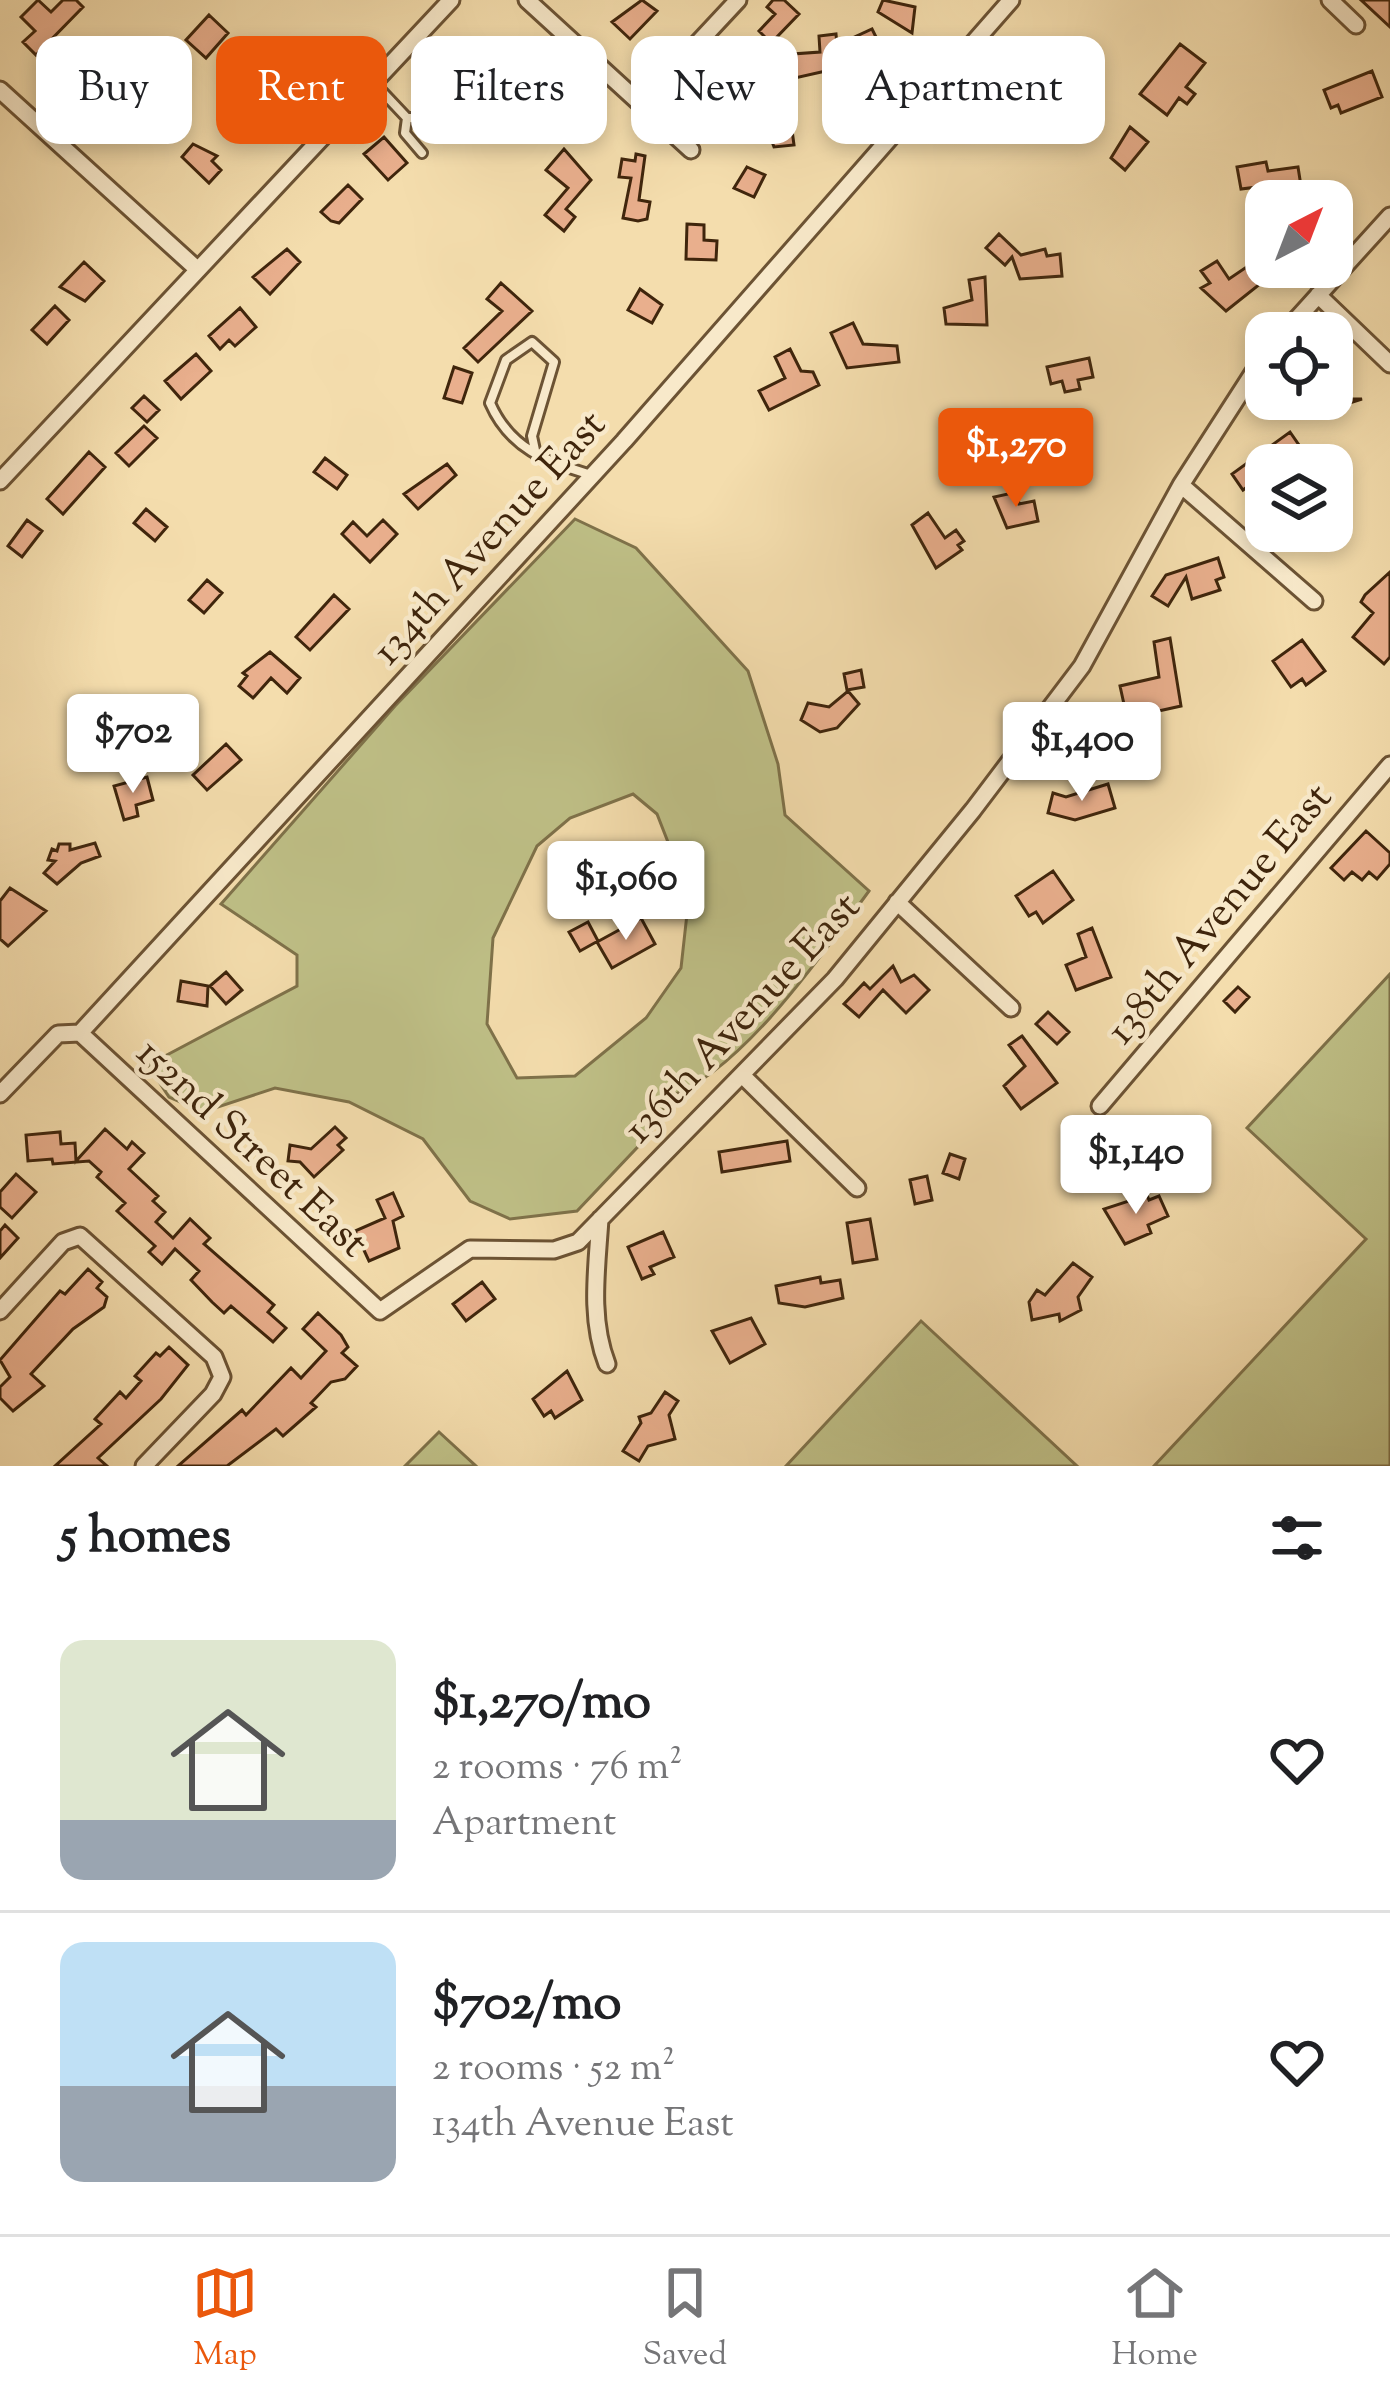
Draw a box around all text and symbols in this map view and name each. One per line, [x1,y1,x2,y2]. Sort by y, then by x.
chip: Buy [36,36,192,144]
chip: Rent [216,36,387,144]
chip: Filters [411,36,607,144]
chip: New [631,36,798,144]
chip: Apartment [822,36,1105,144]
north arrow [1245,180,1353,288]
map controls [1245,180,1353,552]
button: locate [1245,312,1353,420]
street label: 134th Avenue East [360,399,622,680]
pin: $1,270 [918,408,1114,510]
text: $1,270 [965,419,1067,475]
button: layers [1245,444,1353,552]
pin: $702 [62,694,204,796]
pin: $1,400 [984,702,1180,804]
text: $702 [94,705,172,761]
text: $1,400 [1030,713,1134,769]
street label: 138th Avenue East [1093,771,1348,1059]
pin: $1,060 [528,841,724,943]
text: $1,060 [574,852,678,908]
street label: 136th Avenue East [611,880,876,1158]
street label: 152nd Street East [121,1026,380,1273]
pin: $1,140 [1038,1115,1234,1217]
text: $1,140 [1088,1126,1185,1182]
text: 5 homes [60,1502,231,1575]
icon: filters [1264,1505,1330,1571]
text: $1,270/mo [432,1668,651,1741]
icon: home [156,1688,300,1832]
icon: heart [1264,1727,1330,1793]
text: 2 rooms · 76 m² [432,1741,683,1797]
text: Apartment [432,1797,616,1853]
text: $702/mo [432,1969,621,2042]
icon: home [156,1990,300,2134]
icon: heart [1264,2029,1330,2095]
text: 2 rooms · 52 m² [432,2042,675,2098]
text: 134th Avenue East [432,2098,734,2154]
tab: Map [192,2260,258,2380]
tab: Saved [642,2260,727,2380]
tab: Home [1111,2260,1198,2380]

